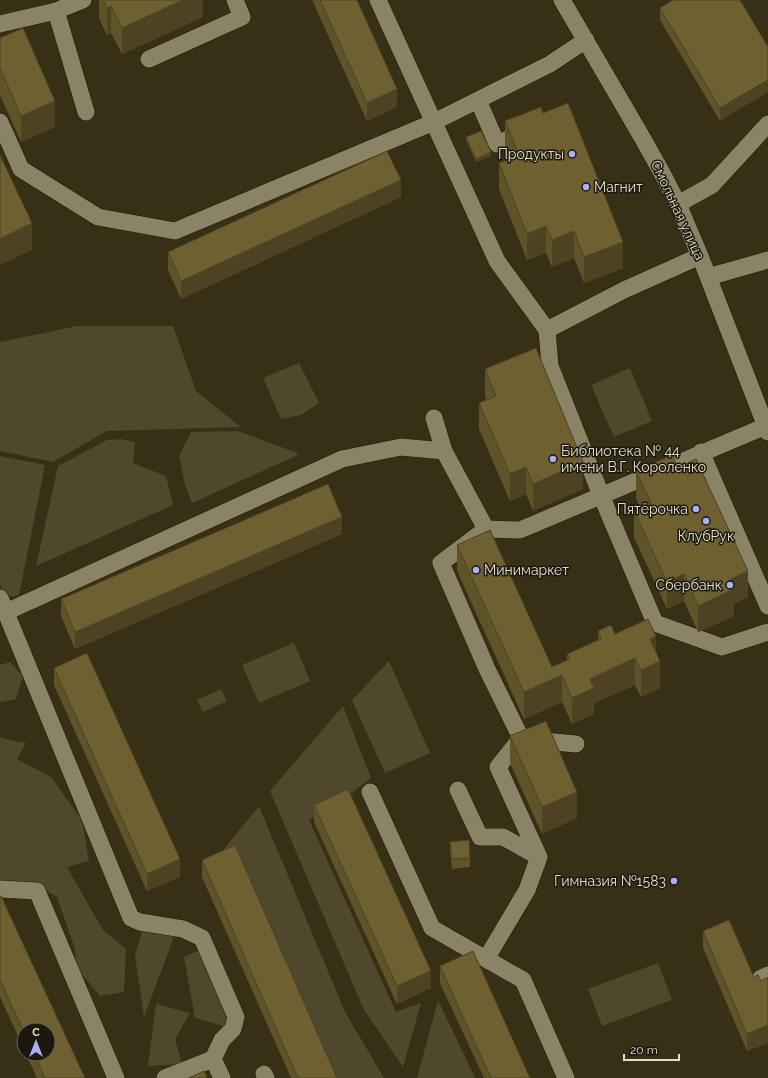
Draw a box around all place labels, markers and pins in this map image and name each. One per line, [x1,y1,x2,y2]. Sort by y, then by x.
place label: Продукты [498,146,564,162]
marker: Продукты [567,149,577,159]
place label: Магнит [594,179,643,195]
marker: Магнит [581,182,591,192]
place label: Библиотека № 44 имени В.Г. Короленко [561,443,706,475]
marker: Библиотека № 44 имени В.Г. Короленко [548,454,558,464]
place label: Пятёрочка [617,501,688,517]
marker: Пятёрочка [691,504,701,514]
marker: КлубРук [701,516,711,526]
place label: КлубРук [678,528,734,544]
place label: Минимаркет [484,562,569,578]
marker: Минимаркет [471,565,481,575]
place label: Сбербанк [655,577,722,593]
marker: Сбербанк [725,580,735,590]
place label: Гимназия №1583 [554,873,666,889]
marker: Гимназия №1583 [669,876,679,886]

